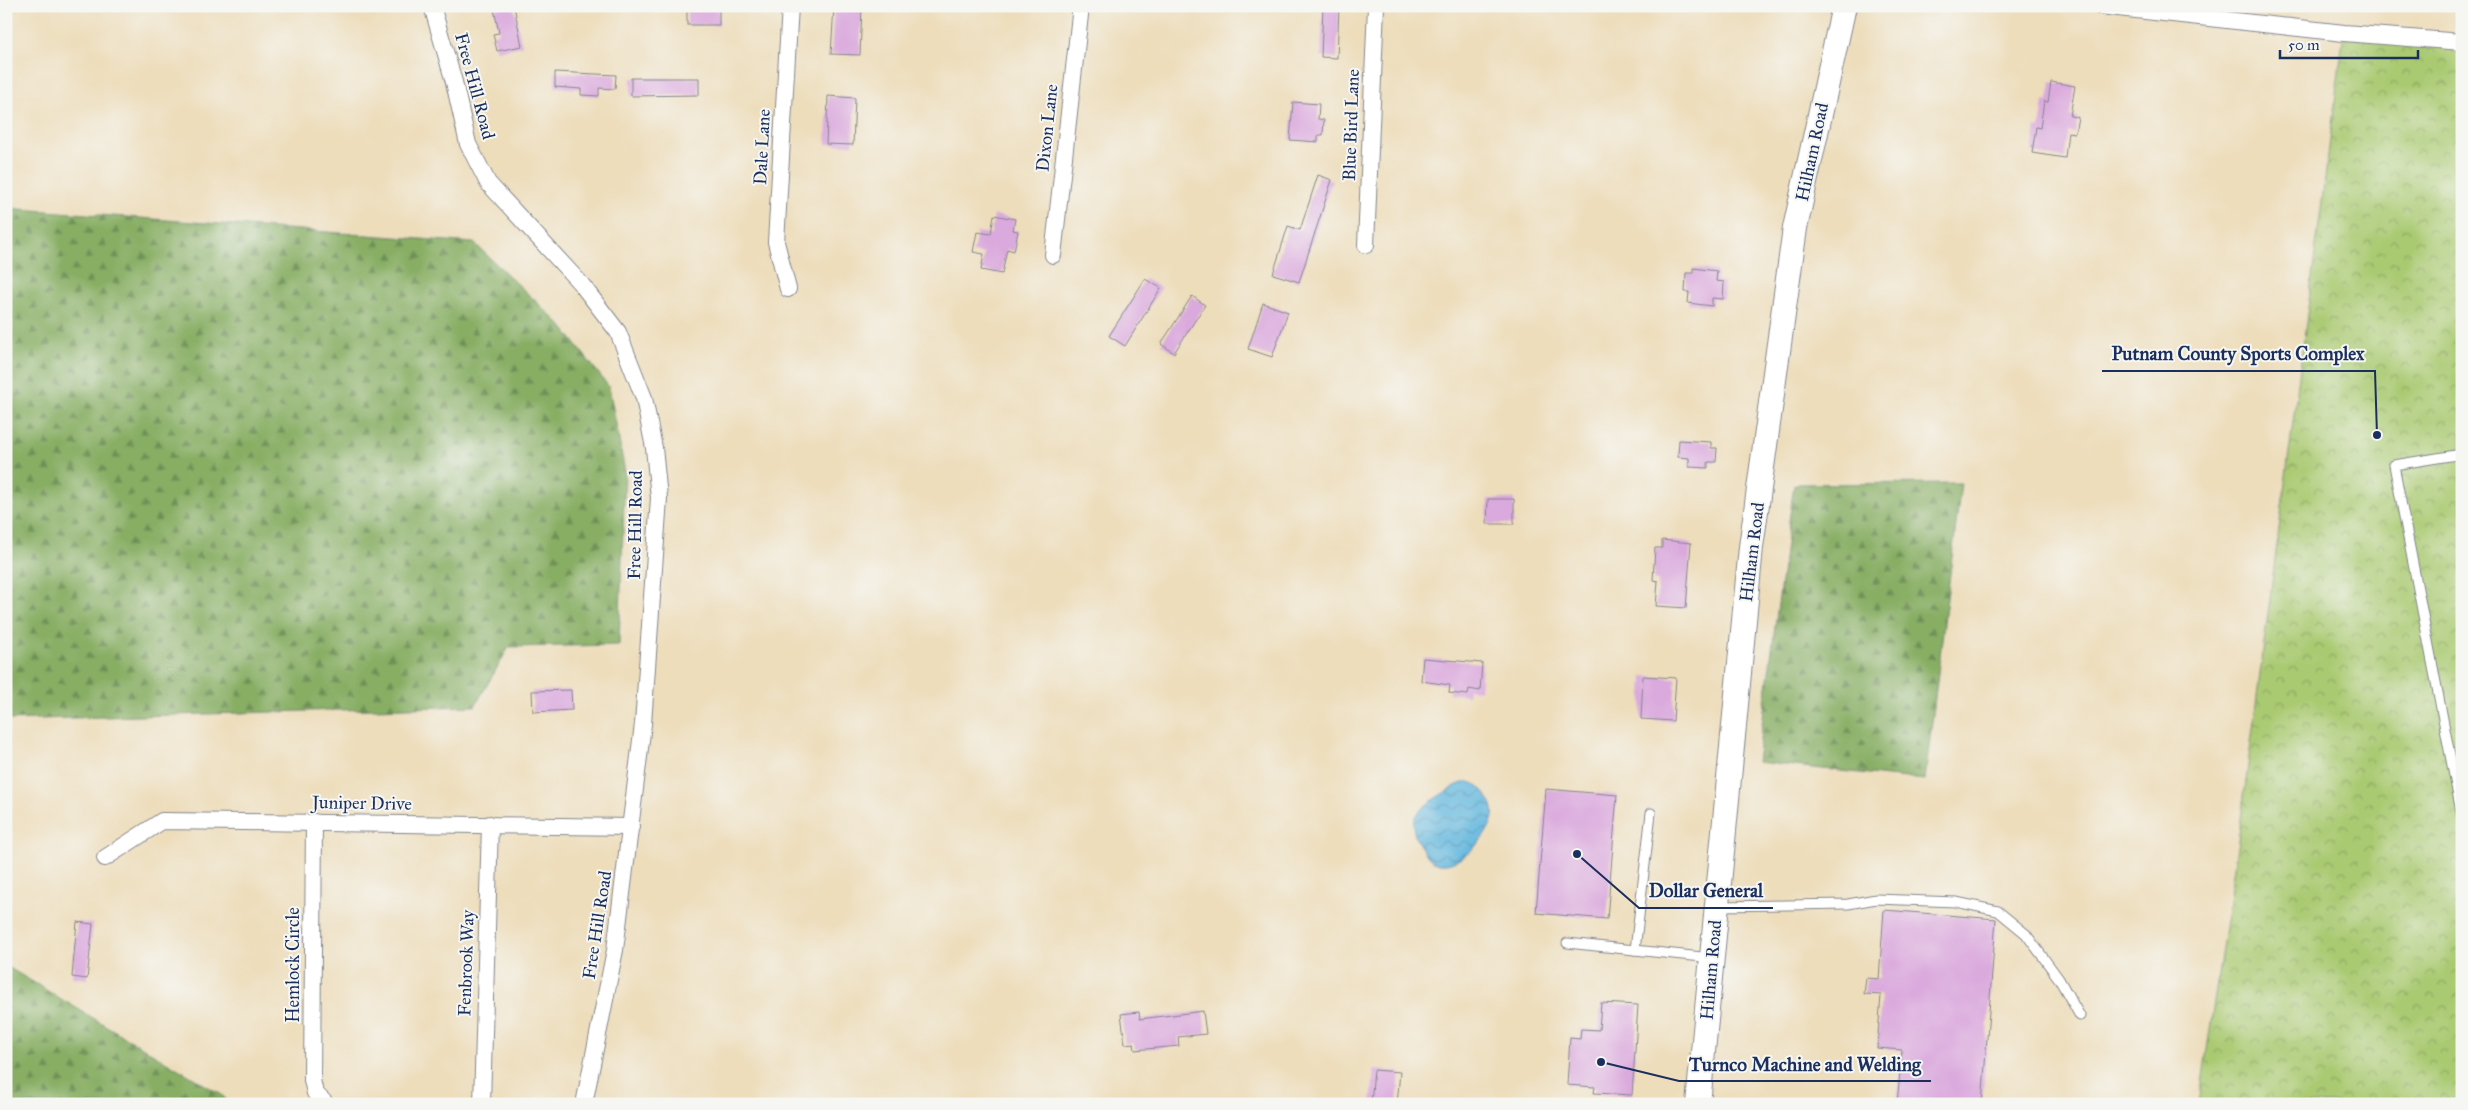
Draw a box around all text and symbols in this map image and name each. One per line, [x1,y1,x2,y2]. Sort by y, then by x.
scale bar [2280,28,2418,60]
street label: Free Hill Road [450,30,500,142]
text: 50 m [2288,36,2320,54]
street label: Blue Bird Lane [1338,69,1364,181]
street label: Dixon Lane [1031,83,1063,173]
street label: Hilham Road [1791,101,1833,203]
street label: Dale Lane [749,108,775,186]
callout: Putnam County Sports Complex [2102,337,2375,371]
text: Putnam County Sports Complex [2111,342,2365,366]
street label: Free Hill Road [623,470,647,580]
street label: Hilham Road [1735,501,1769,603]
street label: Juniper Drive [310,791,412,816]
street label: Free Hill Road [578,869,616,981]
callout: Dollar General [1639,874,1773,908]
text: Dollar General [1649,879,1764,902]
street label: Hemlock Circle [282,907,304,1023]
street label: Fenbrook Way [453,909,479,1017]
street label: Hilham Road [1696,919,1726,1021]
callout: Turnco Machine and Welding [1679,1047,1931,1081]
text: Turnco Machine and Welding [1688,1053,1922,1077]

